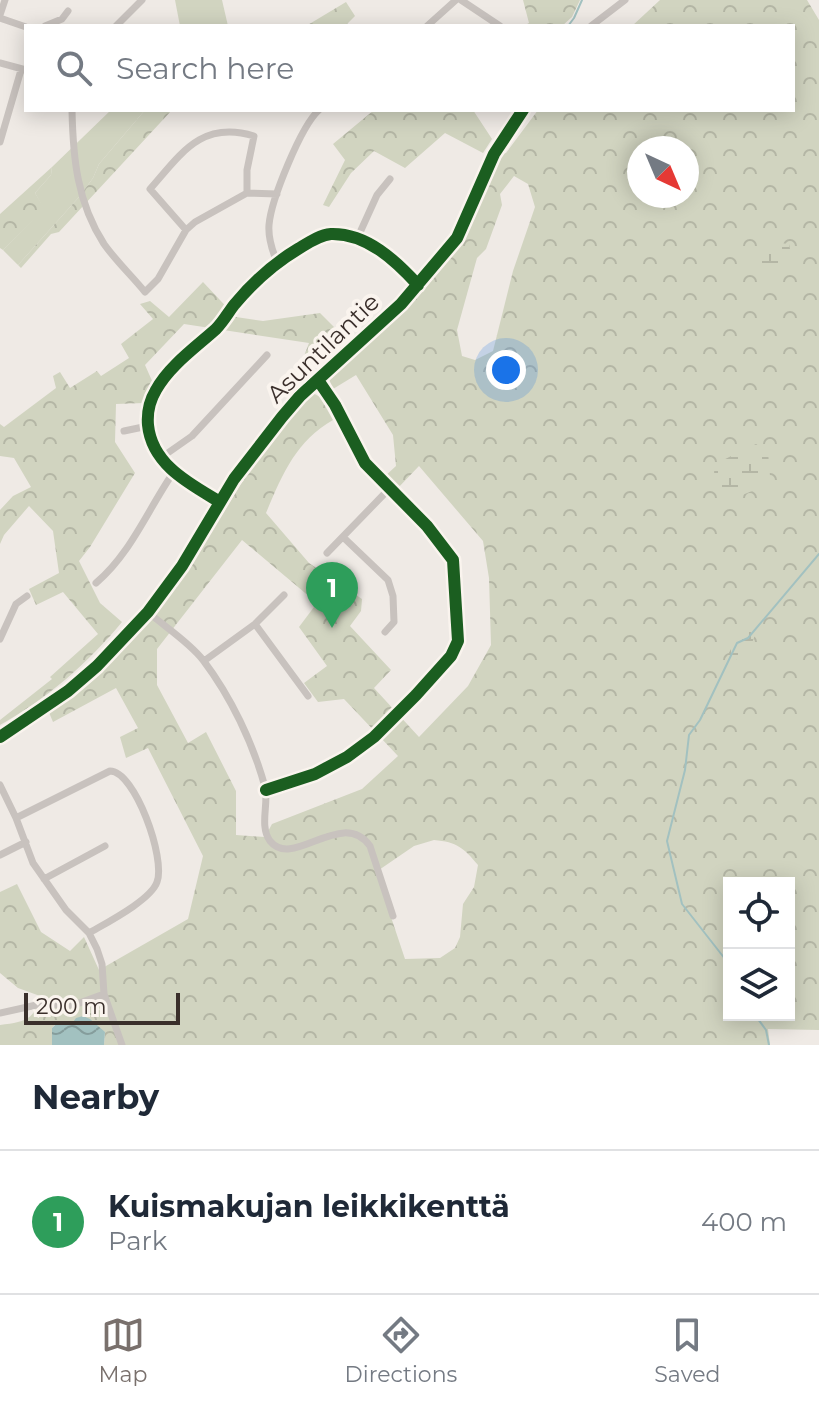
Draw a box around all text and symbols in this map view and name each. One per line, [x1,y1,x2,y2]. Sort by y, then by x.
search box [24,24,795,112]
icon: search [52,46,96,90]
text: Search here [116,50,294,87]
north arrow [627,136,699,208]
street label: Asuntilantie [261,287,385,409]
your location [486,350,526,390]
pin: 1 [306,562,358,628]
map controls [723,877,795,1021]
button: locate [723,877,795,949]
button: layers [723,949,795,1021]
scale bar [24,989,180,1025]
text: 200 m [36,993,107,1020]
text: Nearby [32,1076,159,1118]
text: Kuismakujan leikkikenttä [108,1188,510,1225]
text: 1 [53,1206,63,1238]
text: 400 m [701,1206,787,1238]
text: Park [108,1225,167,1257]
tab: Map [99,1313,147,1388]
tab: Directions [345,1313,457,1388]
tab: Saved [654,1313,720,1388]

